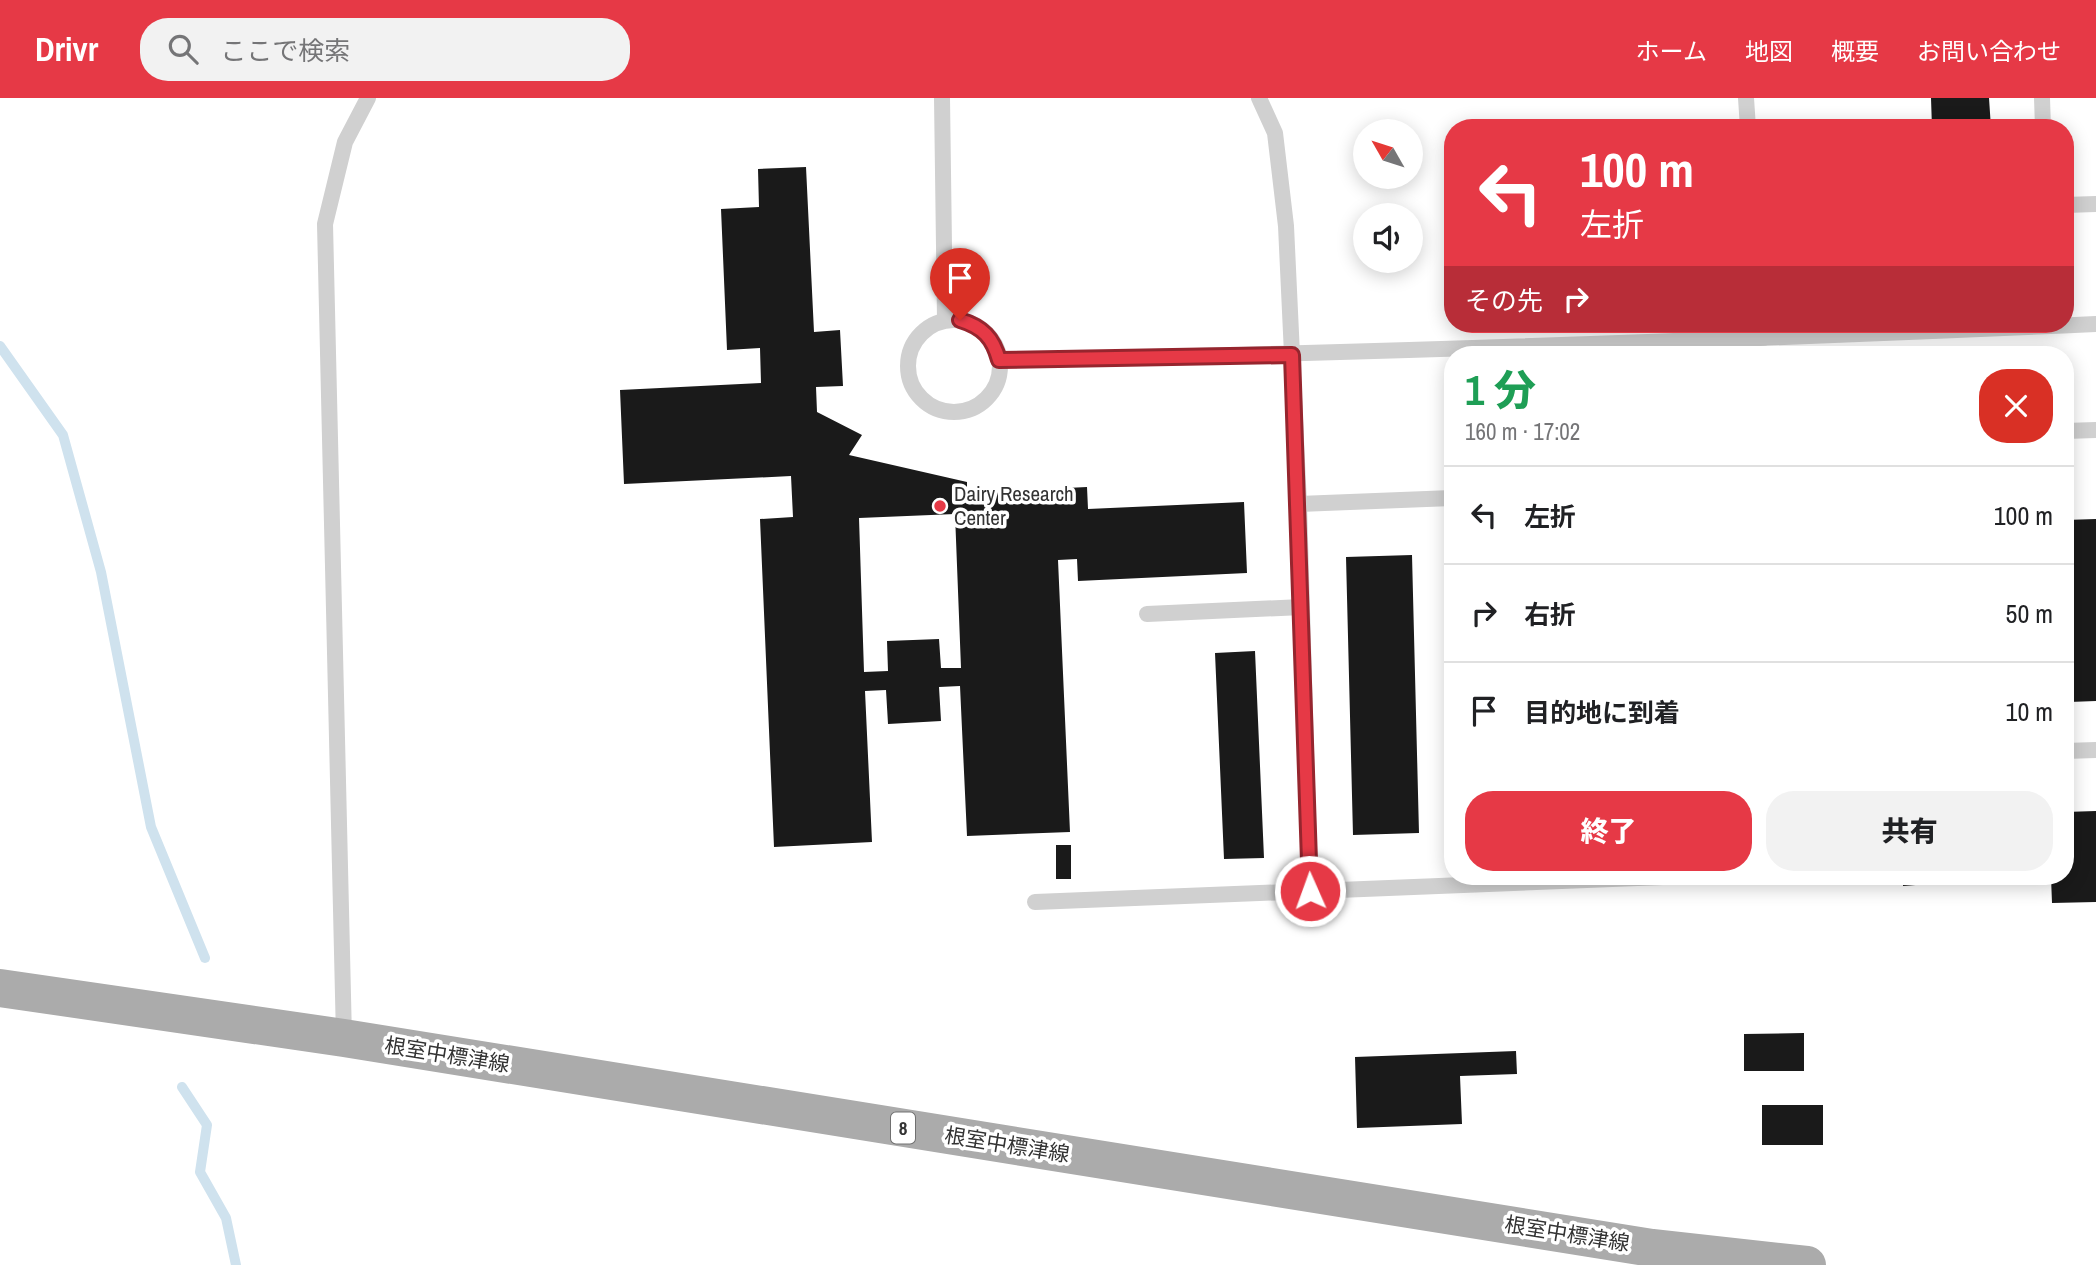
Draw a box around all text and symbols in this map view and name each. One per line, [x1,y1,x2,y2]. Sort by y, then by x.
search box [140,18,630,81]
text: Drivr [35,27,98,71]
icon: search [164,30,202,68]
text: ここで検索 [220,33,350,68]
text: ホーム [1636,35,1707,67]
text: 地図 [1745,35,1793,67]
text: 概要 [1831,35,1879,67]
text: お問い合わせ [1917,35,2061,67]
north arrow [1353,119,1423,189]
map controls [1353,119,1423,273]
text: 100 m [1580,136,1694,202]
icon: left [1465,147,1556,238]
button: sound [1353,203,1423,273]
text: 左折 [1580,203,1644,246]
pin [930,248,990,320]
icon: arrive [941,259,979,297]
icon: right [1557,280,1595,318]
text: その先 [1465,283,1543,318]
text: 1 分 [1465,362,1536,418]
button: close [1979,369,2053,443]
text: 160 m · 17:02 [1465,416,1580,447]
place label: Dairy Research Center [954,479,1074,532]
icon: left [1465,496,1503,534]
marker: Dairy Research Center [932,498,948,514]
text: 100 m [1994,498,2053,533]
text: 左折 [1524,499,1576,534]
icon: right [1465,594,1503,632]
text: 50 m [2006,596,2053,631]
text: 右折 [1524,597,1576,632]
icon: arrive [1465,692,1503,730]
text: 10 m [2006,694,2053,729]
text: 目的地に到着 [1524,695,1680,730]
button: 終了 [1465,791,1752,871]
button: 共有 [1766,791,2053,871]
position arrow [1273,854,1347,928]
street label: 根室中標津線 [383,1030,512,1079]
road number: 8 [891,1112,915,1144]
street label: 根室中標津線 [943,1120,1072,1169]
street label: 根室中標津線 [1503,1209,1632,1258]

